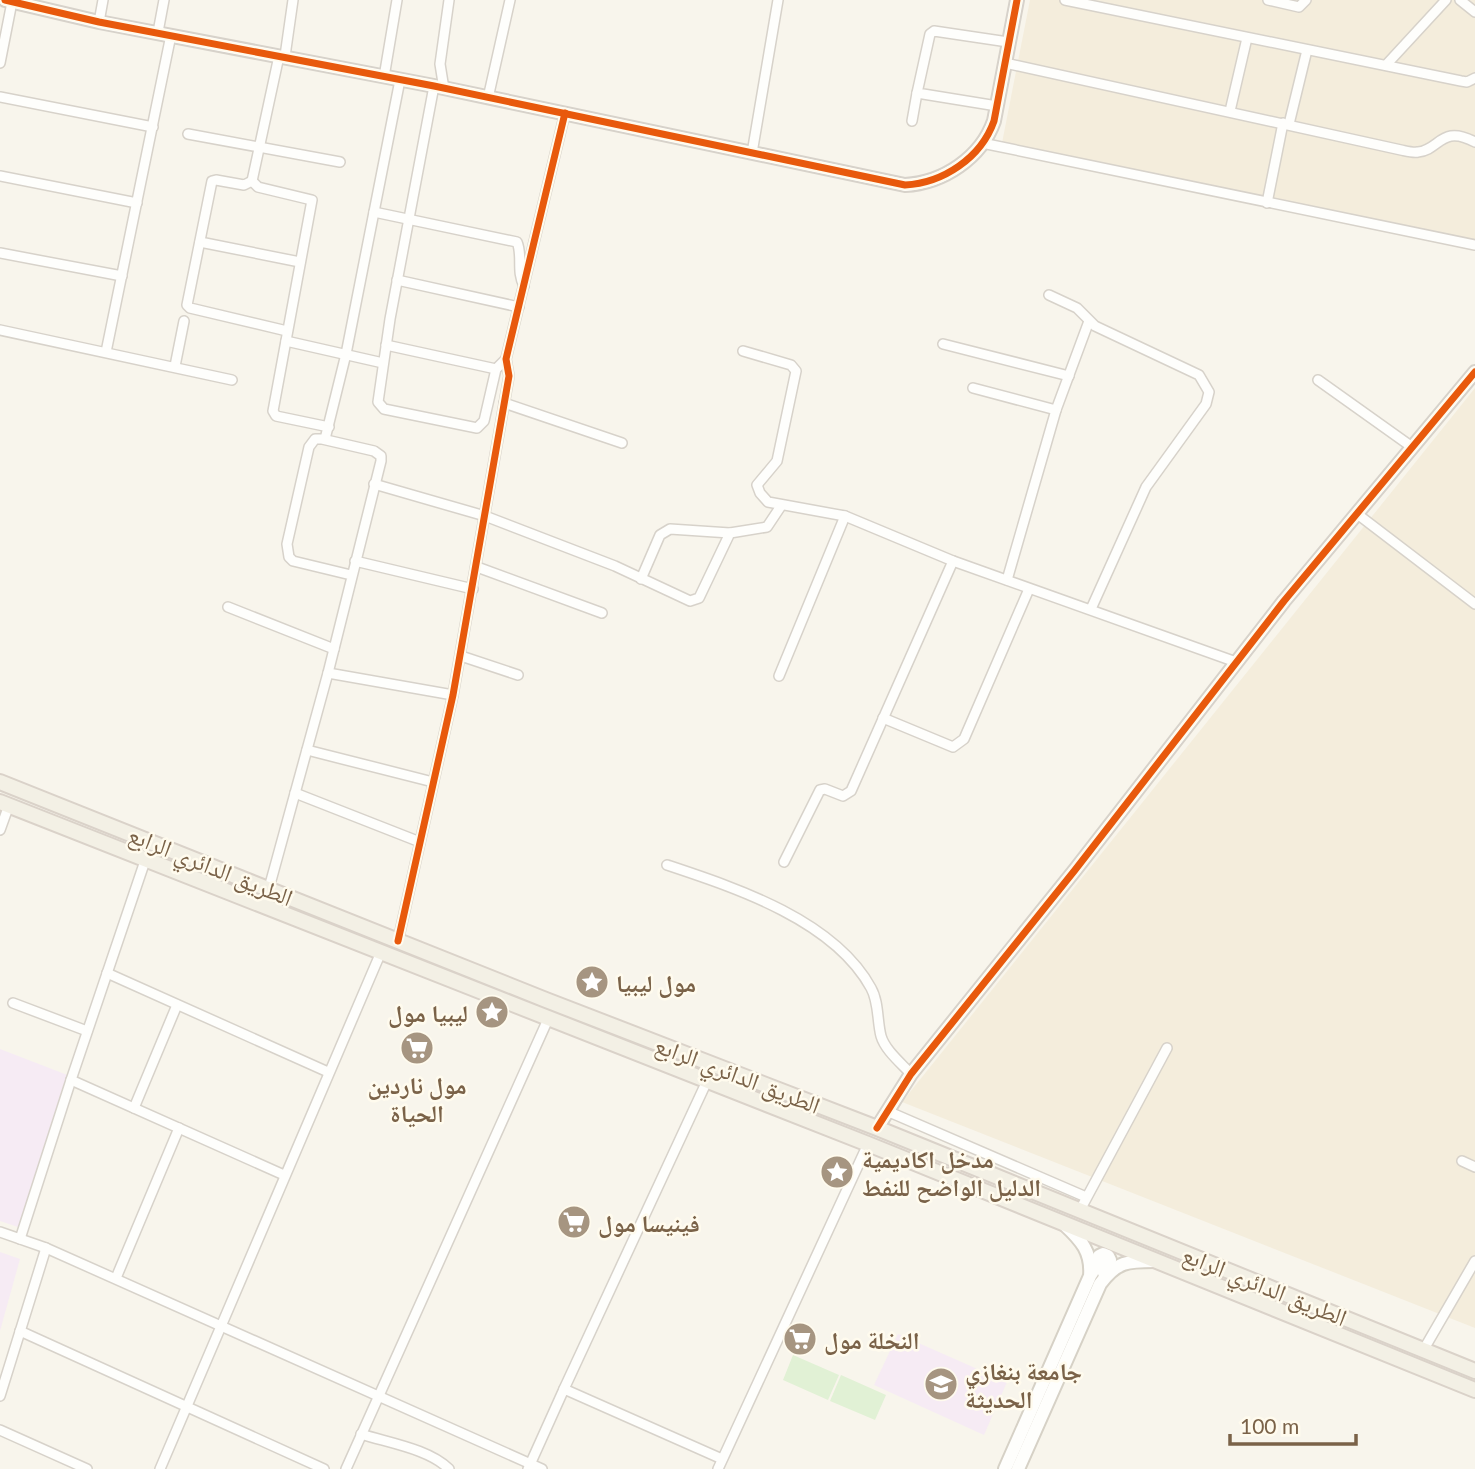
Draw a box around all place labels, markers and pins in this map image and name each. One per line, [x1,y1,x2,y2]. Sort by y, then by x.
place icon: مول ليبيا [573,963,611,1001]
place label: مول ليبيا [616,968,696,998]
place icon: ليبيا مول [473,993,511,1031]
place label: ليبيا مول [388,998,468,1028]
supermarket icon: مول ناردين الحياة [398,1029,436,1067]
place label: مول ناردين الحياة [367,1070,467,1127]
place label: مدخل اكاديمية الدليل الواضح للنفط [862,1144,1041,1203]
place icon: مدخل اكاديمية الدليل الواضح للنفط [818,1153,856,1191]
supermarket icon: فينيسا مول [555,1203,593,1241]
place label: فينيسا مول [598,1208,700,1238]
supermarket icon: النخلة مول [781,1320,819,1358]
place label: النخلة مول [824,1325,919,1355]
place label: جامعة بنغازي الحديثة [965,1356,1082,1413]
school or university icon: جامعة بنغازي الحديثة [922,1365,960,1403]

